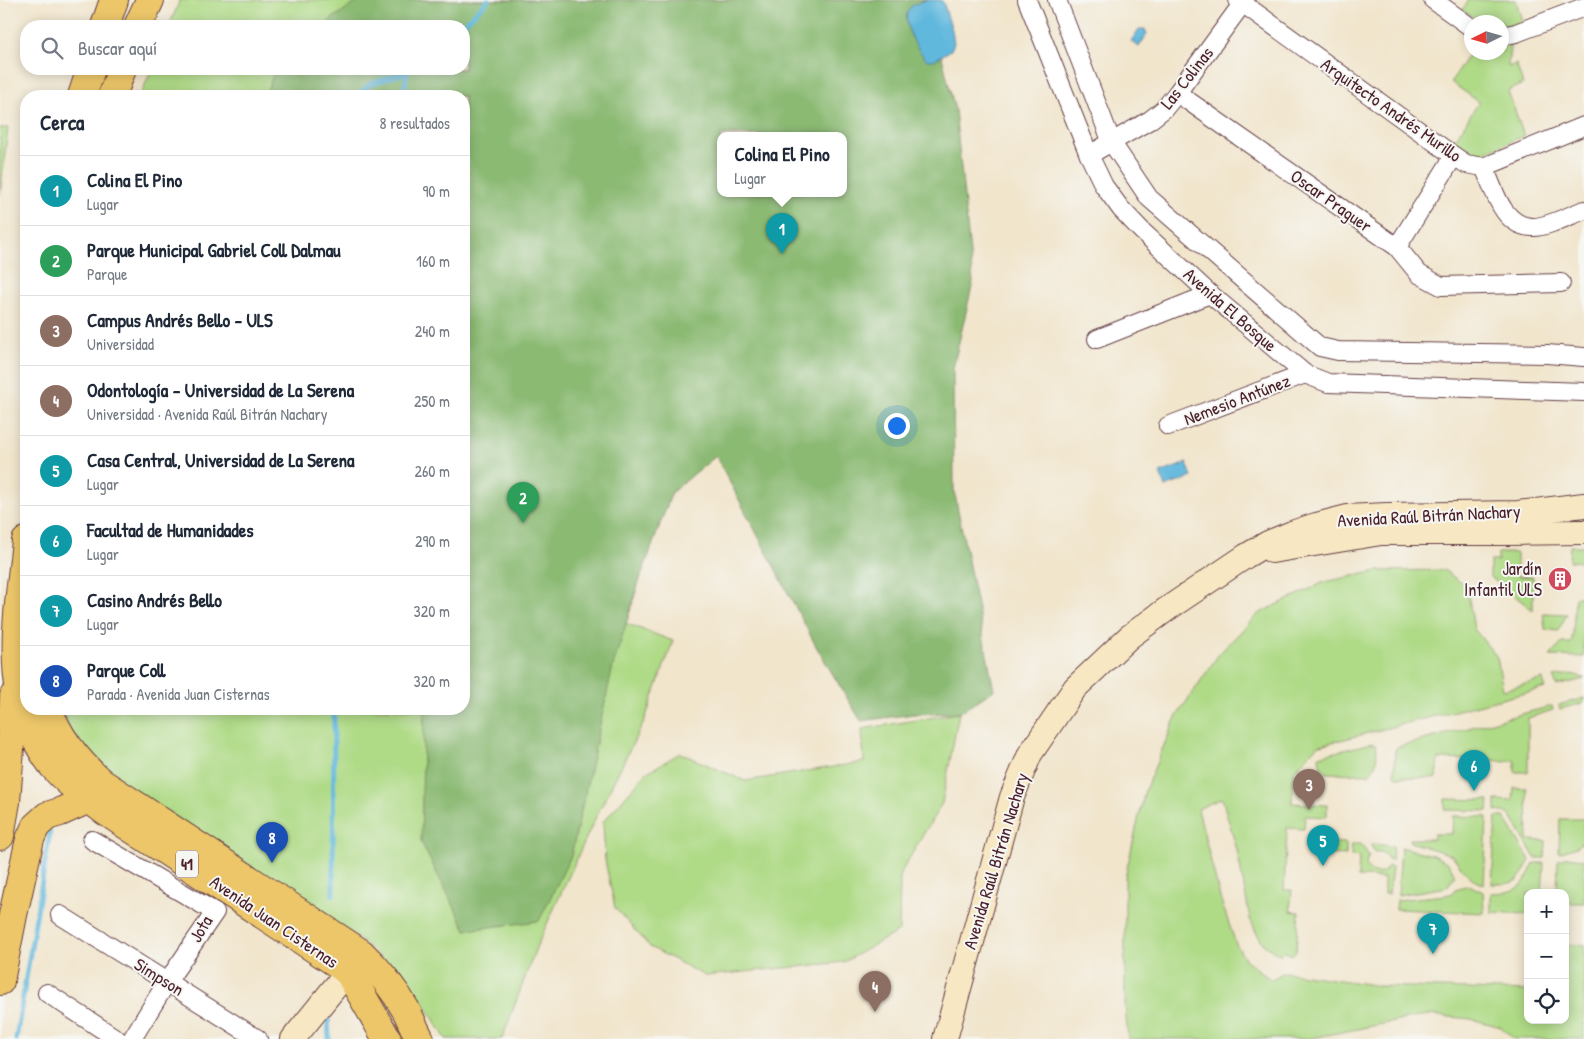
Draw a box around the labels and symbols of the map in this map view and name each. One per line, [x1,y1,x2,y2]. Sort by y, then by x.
north arrow [1464,15,1509,60]
street label: Las Colinas [1154,41,1219,114]
street label: Arquitecto Andrés Murillo [1316,52,1467,167]
street label: Oscar Praguer [1286,163,1377,238]
pin: 1 [766,213,798,254]
street label: Avenida El Bosque [1178,262,1282,357]
street label: Nemesio Antúnez [1180,368,1294,431]
your location [884,413,910,439]
pin: 2 [507,482,539,523]
street label: Avenida Raúl Bitrán Nachary [1337,498,1522,533]
place label: Jardín Infantil ULS [1464,556,1542,602]
building icon: Jardín Infantil ULS [1547,566,1573,592]
pin: 6 [1458,750,1490,791]
street label: Avenida Raúl Bitrán Nachary [957,769,1034,952]
pin: 3 [1293,769,1325,810]
pin: 8 [256,822,288,863]
pin: 5 [1307,825,1339,866]
road number: 41 [176,851,198,878]
street label: Avenida Juan Cisternas [205,869,343,974]
street label: Jota [183,911,218,947]
pin: 7 [1417,913,1449,954]
street label: Simpson [130,952,189,1002]
pin: 4 [859,971,891,1012]

